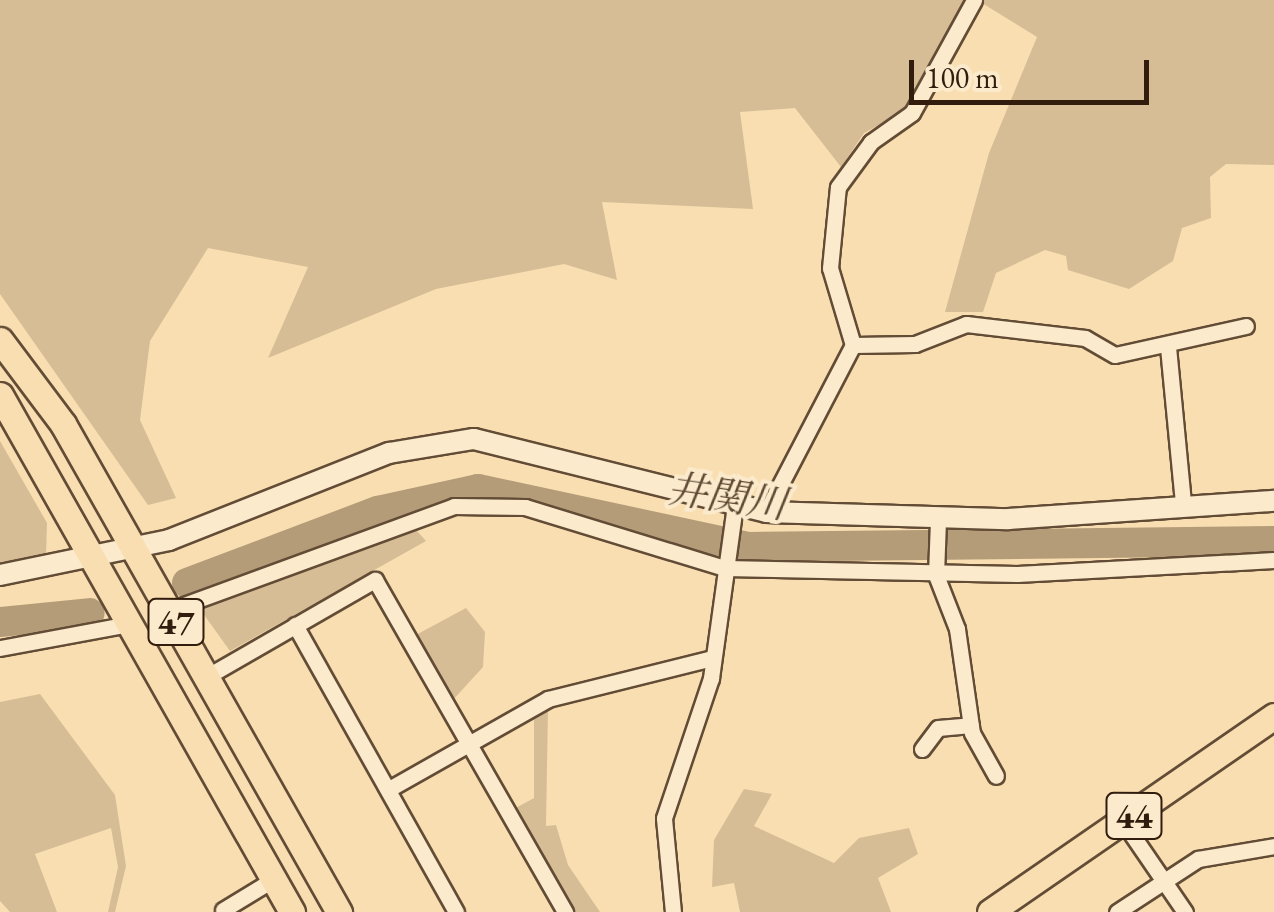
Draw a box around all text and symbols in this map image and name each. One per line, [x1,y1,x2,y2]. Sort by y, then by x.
scale bar [914,40,1154,102]
text: 100 m [926,58,999,97]
water label: 井関川 [664,464,790,528]
road number: 47 [146,592,206,652]
road number: 44 [1104,786,1164,846]

